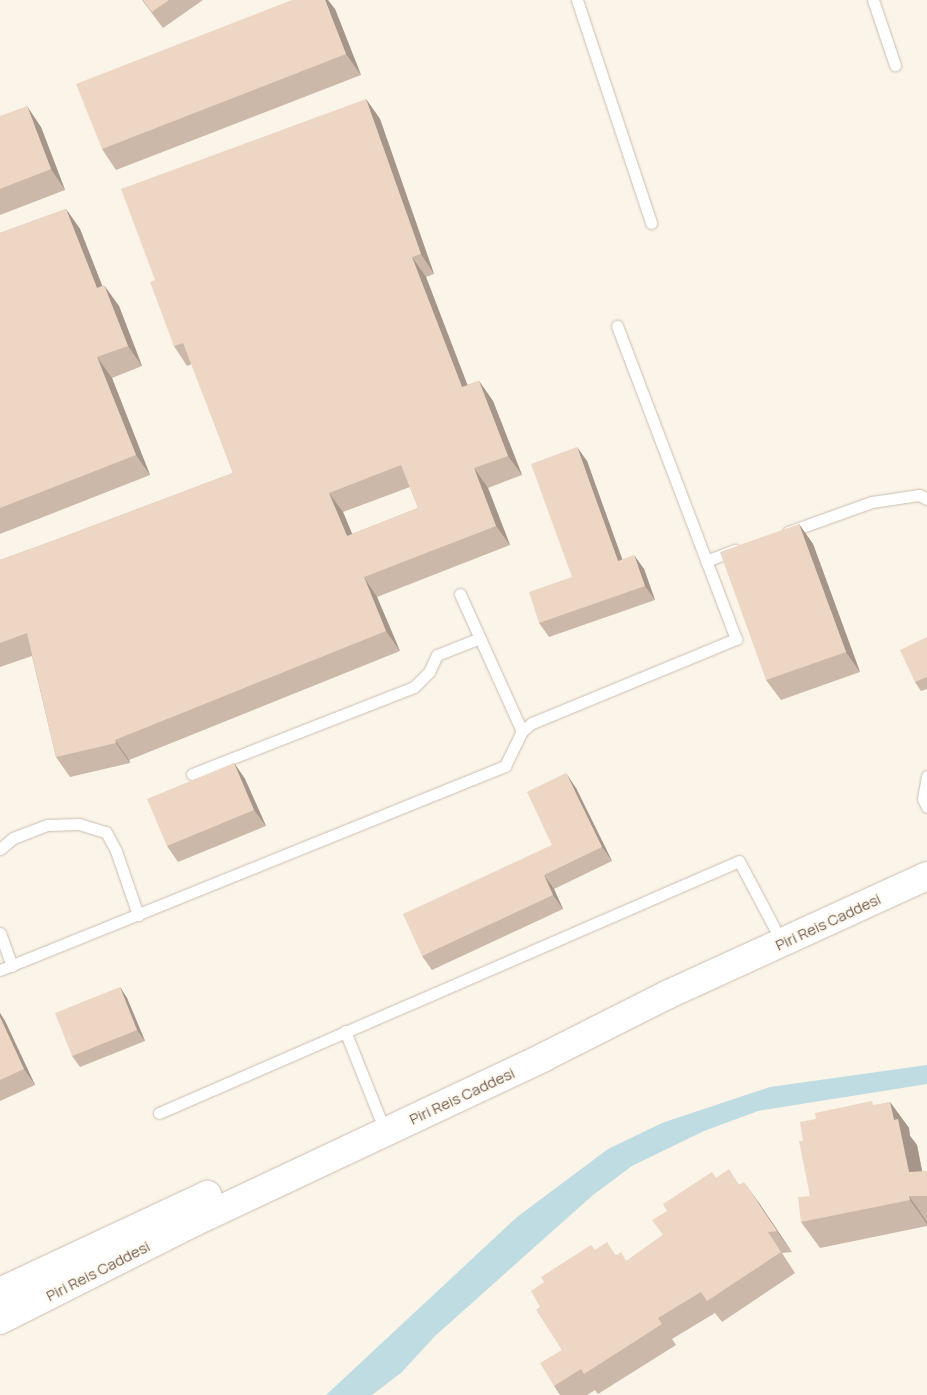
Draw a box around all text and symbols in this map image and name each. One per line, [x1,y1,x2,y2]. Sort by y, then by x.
street label: Piri Reis Caddesi [773,890,883,954]
street label: Piri Reis Caddesi [407,1064,517,1128]
street label: Piri Reis Caddesi [43,1237,153,1305]

